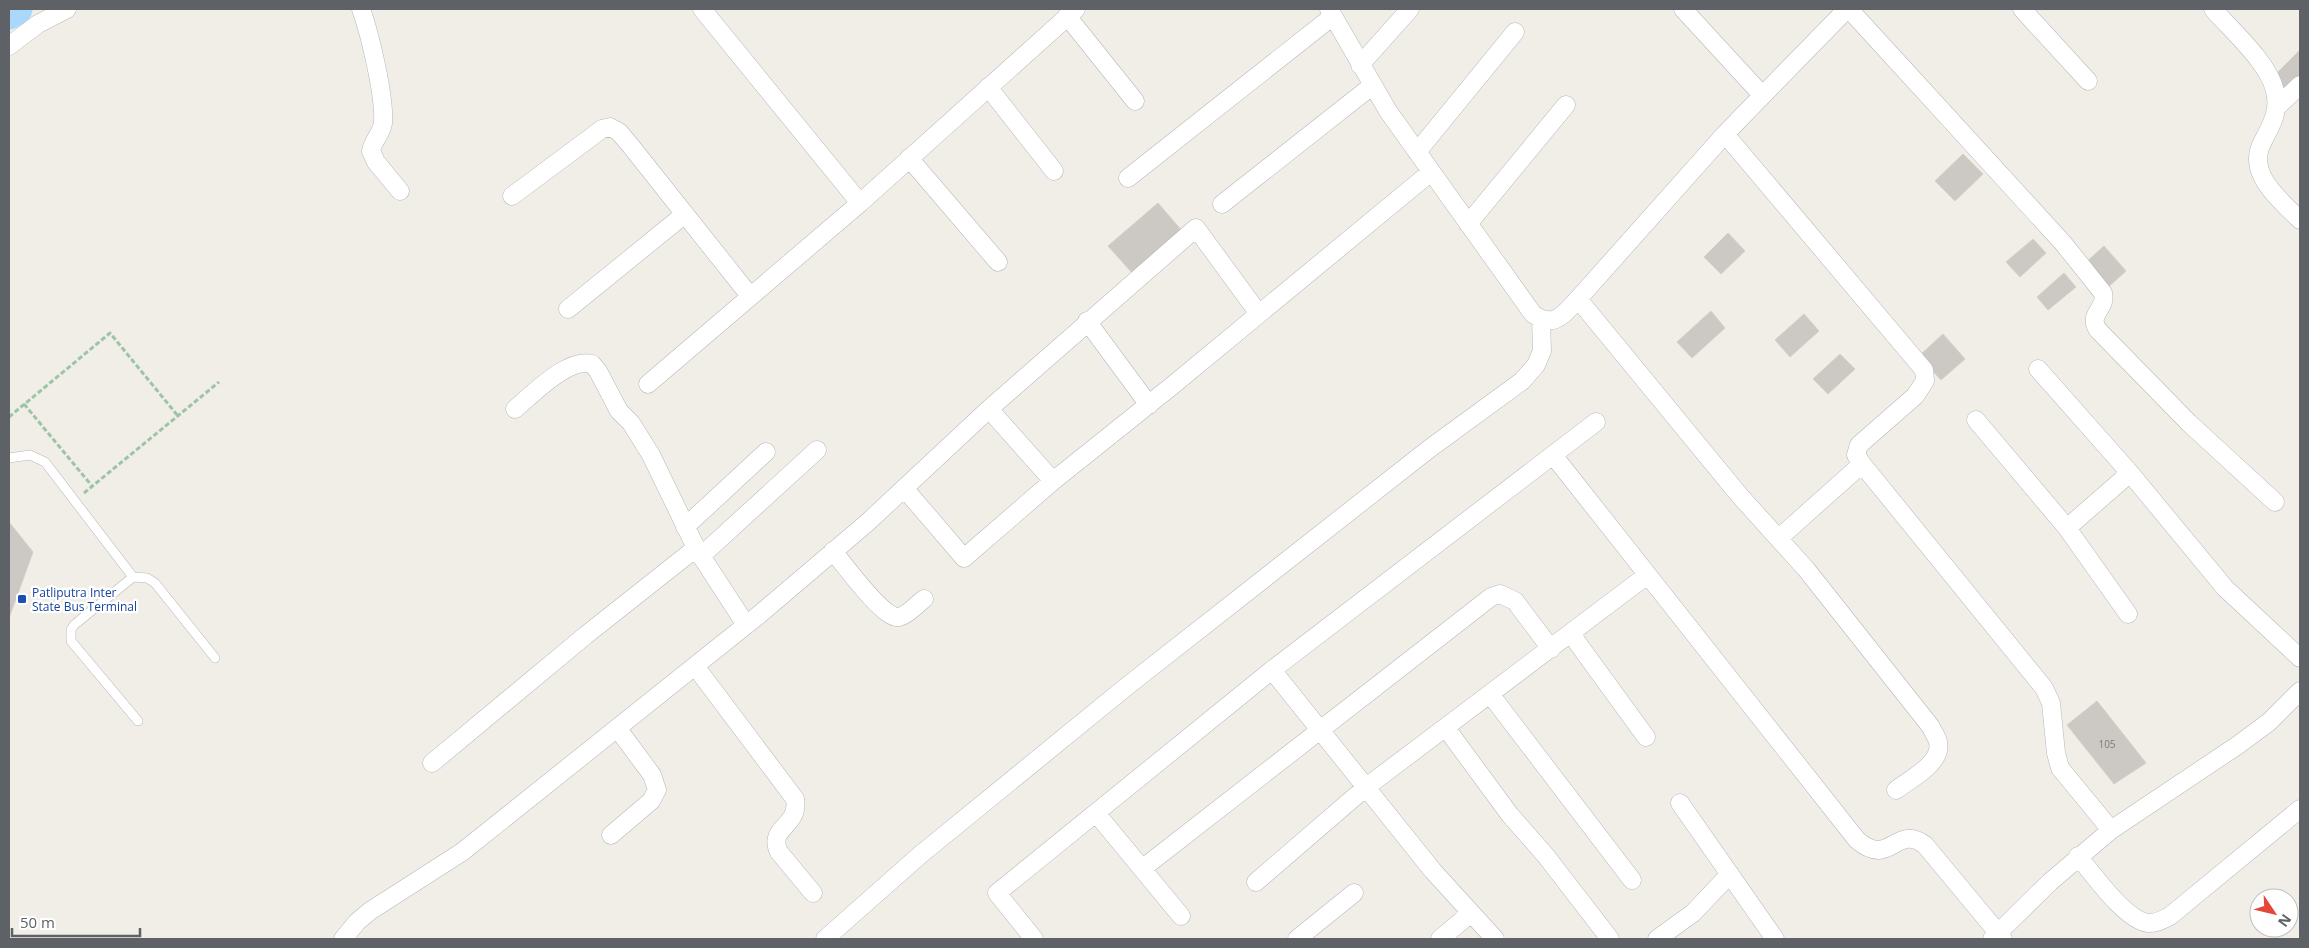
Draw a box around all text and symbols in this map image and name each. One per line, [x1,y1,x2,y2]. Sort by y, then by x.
place label: Patliputra Inter State Bus Terminal [32,584,137,615]
marker: Patliputra Inter State Bus Terminal [16,593,28,605]
house number: 105 [2098,737,2116,751]
north arrow [2249,888,2299,938]
scale bar [12,906,140,938]
text: N [2274,911,2296,931]
text: 50 m [20,912,55,932]

